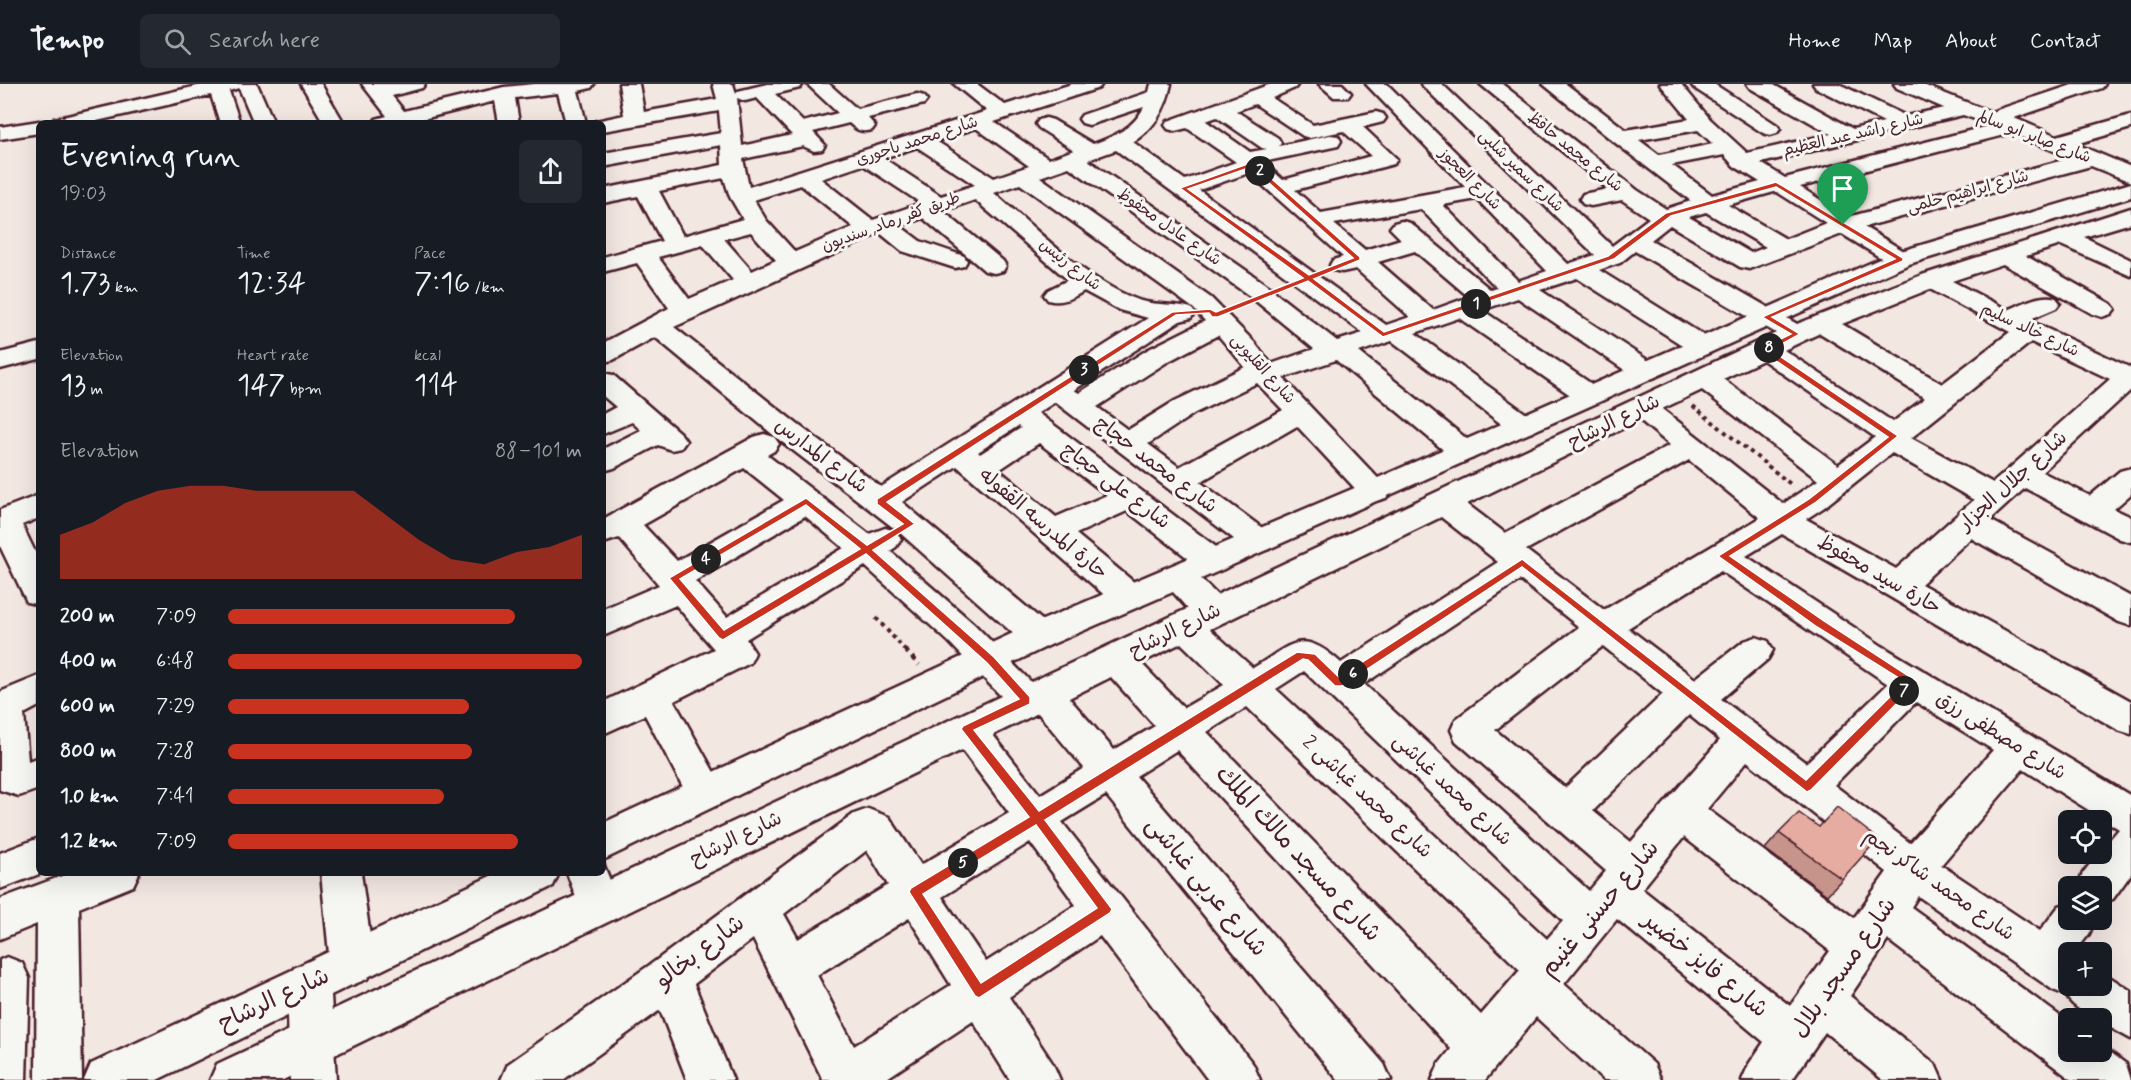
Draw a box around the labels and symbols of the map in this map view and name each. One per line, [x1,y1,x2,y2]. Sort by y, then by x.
street label: شارع صابر ابو سالم [1974,106,2094,169]
street label: شارع محمد حافظ [1523,107,1627,197]
street label: شارع راشد عبد العظيم [1781,109,1926,162]
street label: شارع محمد باجورى [853,111,981,171]
street label: شارع سمير شلبى [1474,125,1568,217]
street label: شارع العجوز [1433,142,1506,215]
pin: 2 [1245,156,1275,186]
pin [1817,163,1868,225]
street label: شارع ابراهيم حلمى [1905,166,2031,219]
street label: شارع عادل محفوظ [1113,183,1225,271]
street label: طريق كفر رماد, سنديون [819,187,963,257]
street label: شارع رئيس [1035,234,1105,296]
pin: 1 [1461,289,1491,319]
street label: شارع خالد سليم [1977,298,2082,363]
street label: شارع القليوبى [1226,329,1300,409]
pin: 8 [1754,333,1784,363]
pin: 3 [1069,355,1099,385]
street label: شارع الرشاح [1563,388,1665,456]
street label: شارع محمد حجاج [1089,410,1223,520]
street label: شارع المدارس [769,412,873,500]
street label: شارع جلال الجزار [1951,425,2073,539]
street label: شارع على حجاج [1056,436,1176,536]
street label: حارة المدرسه القفوله [973,462,1113,586]
street label: حارة سيد محفوظ [1812,529,1946,621]
pin: 4 [691,544,721,574]
street label: شارع الرشاح [1124,597,1226,665]
pin: 6 [1338,659,1368,689]
pin: 7 [1889,676,1919,706]
street label: شارع مصطفى رزق [1931,685,2071,787]
street label: شارع محمد غباشى [1387,728,1517,852]
street label: شارع محمد غباشى 2 [1296,729,1438,865]
street label: شارع مسجد مالك الملك [1208,759,1388,949]
street label: شارع الرشاح [685,805,787,873]
street label: شارع عربى غباشى [1138,810,1274,964]
street label: شارع محمد شاكر نجم [1858,823,2020,947]
street label: شارع حسنى غنيم [1534,834,1667,985]
pin: 5 [948,848,978,878]
street label: شارع مسجد بلال [1784,892,1904,1044]
street label: شارع فايز خضير [1634,903,1774,1025]
street label: شارع بخالو [648,908,751,997]
street label: شارع الرشاح [213,961,335,1039]

